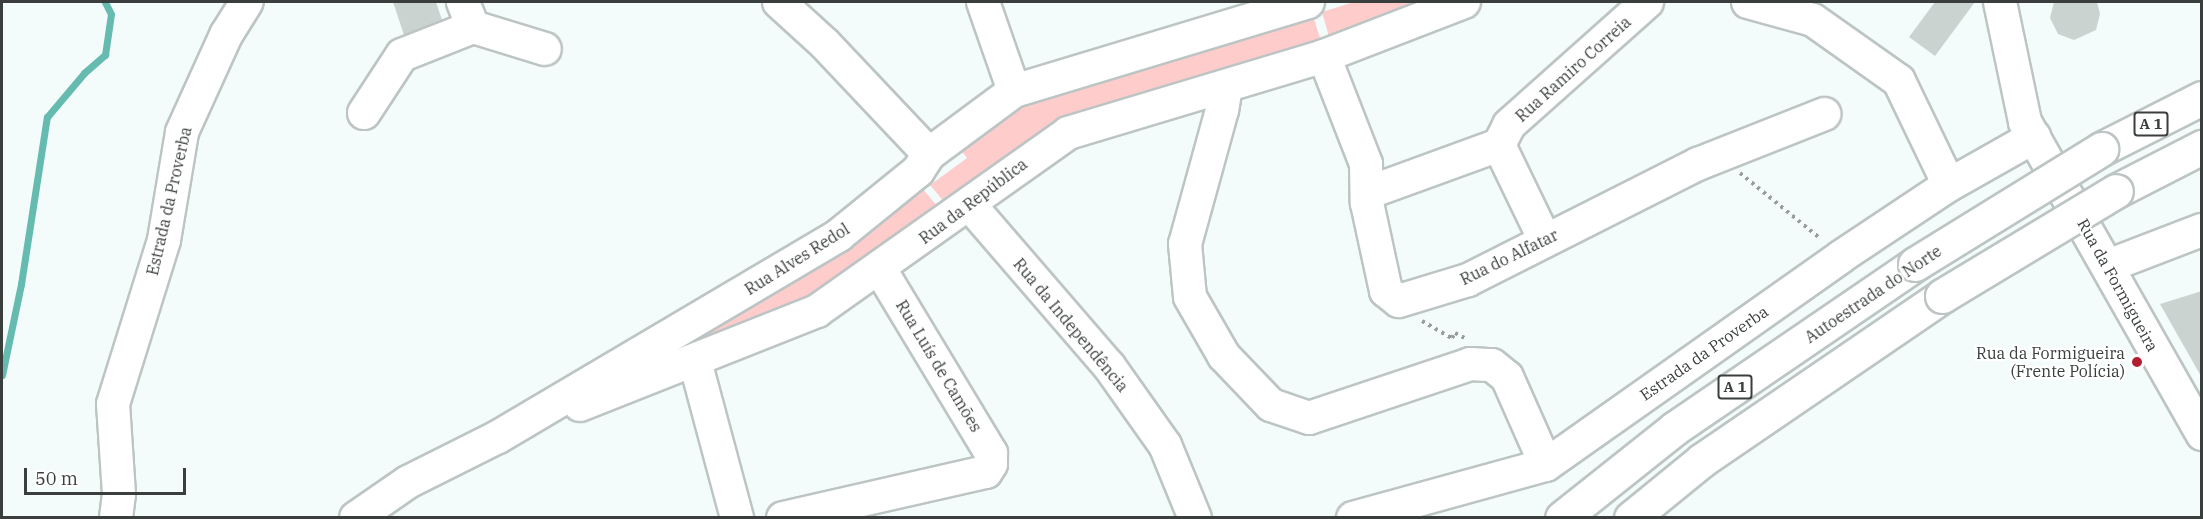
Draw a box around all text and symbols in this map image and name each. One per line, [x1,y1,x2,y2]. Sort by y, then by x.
street label: Rua Ramiro Correia [1511,12,1635,126]
road number: A 1 [2133,112,2169,136]
street label: Estrada da Proverba [143,125,195,277]
street label: Rua da República [915,154,1031,248]
street label: Rua da Formigueira [2073,215,2163,355]
street label: Rua Alves Redol [741,219,853,299]
street label: Rua do Alfatar [1457,225,1561,289]
street label: Autoestrada do Norte [1801,241,1945,347]
street label: Rua da Independência [1009,254,1133,396]
street label: Rua Luís de Camões [892,297,986,435]
street label: Estrada da Proverba [1636,302,1772,404]
place label: Rua da Formigueira (Frente Polícia) [1976,343,2125,381]
marker: Rua da Formigueira (Frente Polícia) [2130,355,2144,369]
road number: A 1 [1717,375,1753,399]
scale bar [27,456,189,494]
text: 50 m [35,467,78,490]

